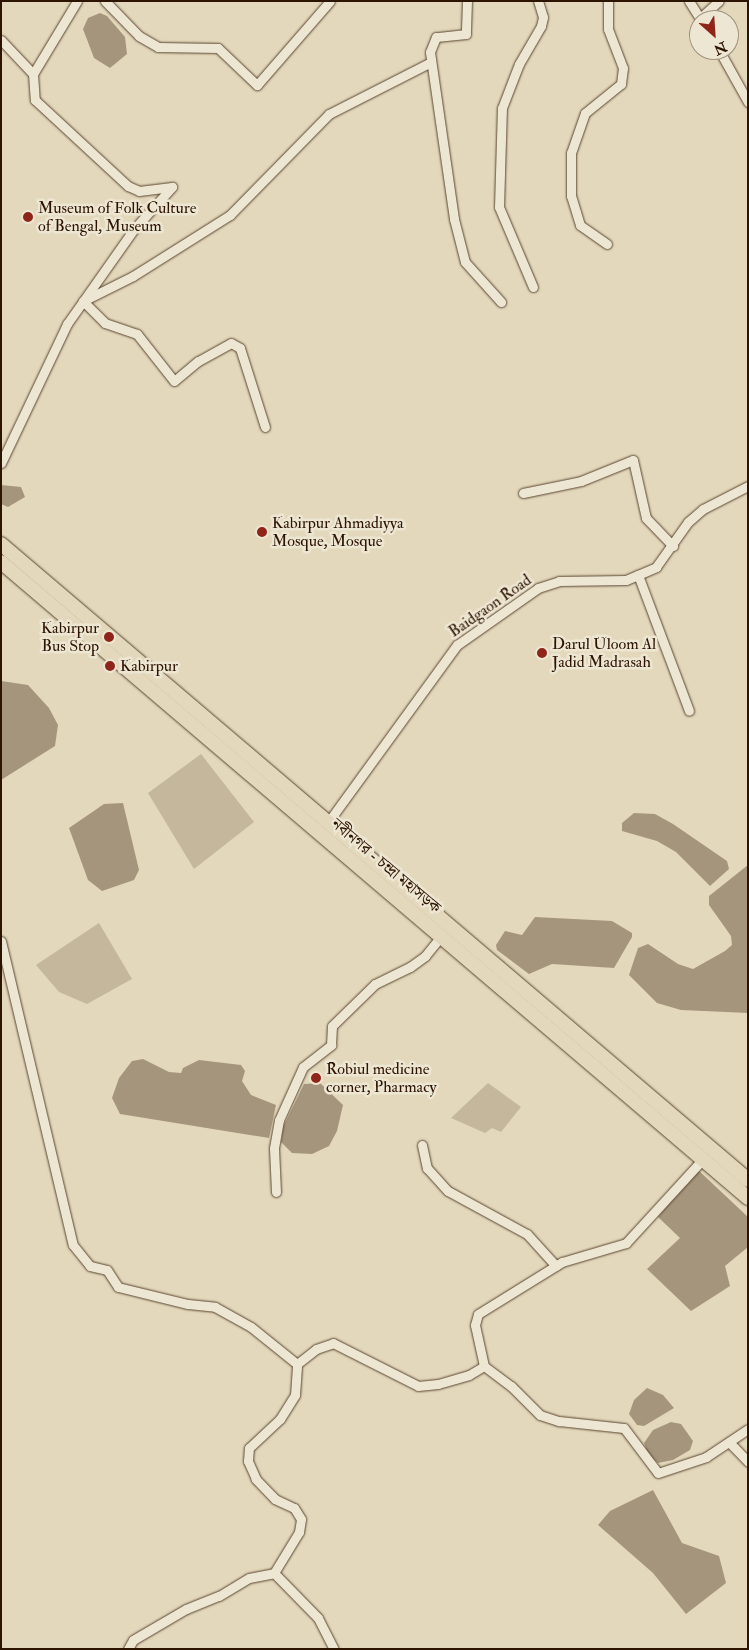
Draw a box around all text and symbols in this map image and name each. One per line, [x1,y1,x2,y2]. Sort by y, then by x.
north arrow [689,10,739,60]
text: N [711,38,730,58]
place label: Museum of Folk Culture of Bengal, Museum [38,198,196,236]
marker: Museum of Folk Culture of Bengal, Museum [22,211,34,223]
place label: Kabirpur Ahmadiyya Mosque, Mosque [272,513,404,551]
marker: Kabirpur Ahmadiyya Mosque, Mosque [256,526,268,538]
street label: Baidgaon Road [445,571,535,641]
place label: Kabirpur Bus Stop [41,618,99,656]
marker: Kabirpur Bus Stop [103,631,115,643]
place label: Darul Uloom Al Jadid Madrasah [552,634,656,672]
marker: Darul Uloom Al Jadid Madrasah [536,647,548,659]
place label: Kabirpur [120,656,178,676]
marker: Kabirpur [104,660,116,672]
street label: নবীনগর - চন্দ্রা মহাসড়ক [327,815,445,917]
place label: Robiul medicine corner, Pharmacy [326,1059,437,1097]
marker: Robiul medicine corner, Pharmacy [310,1072,322,1084]

